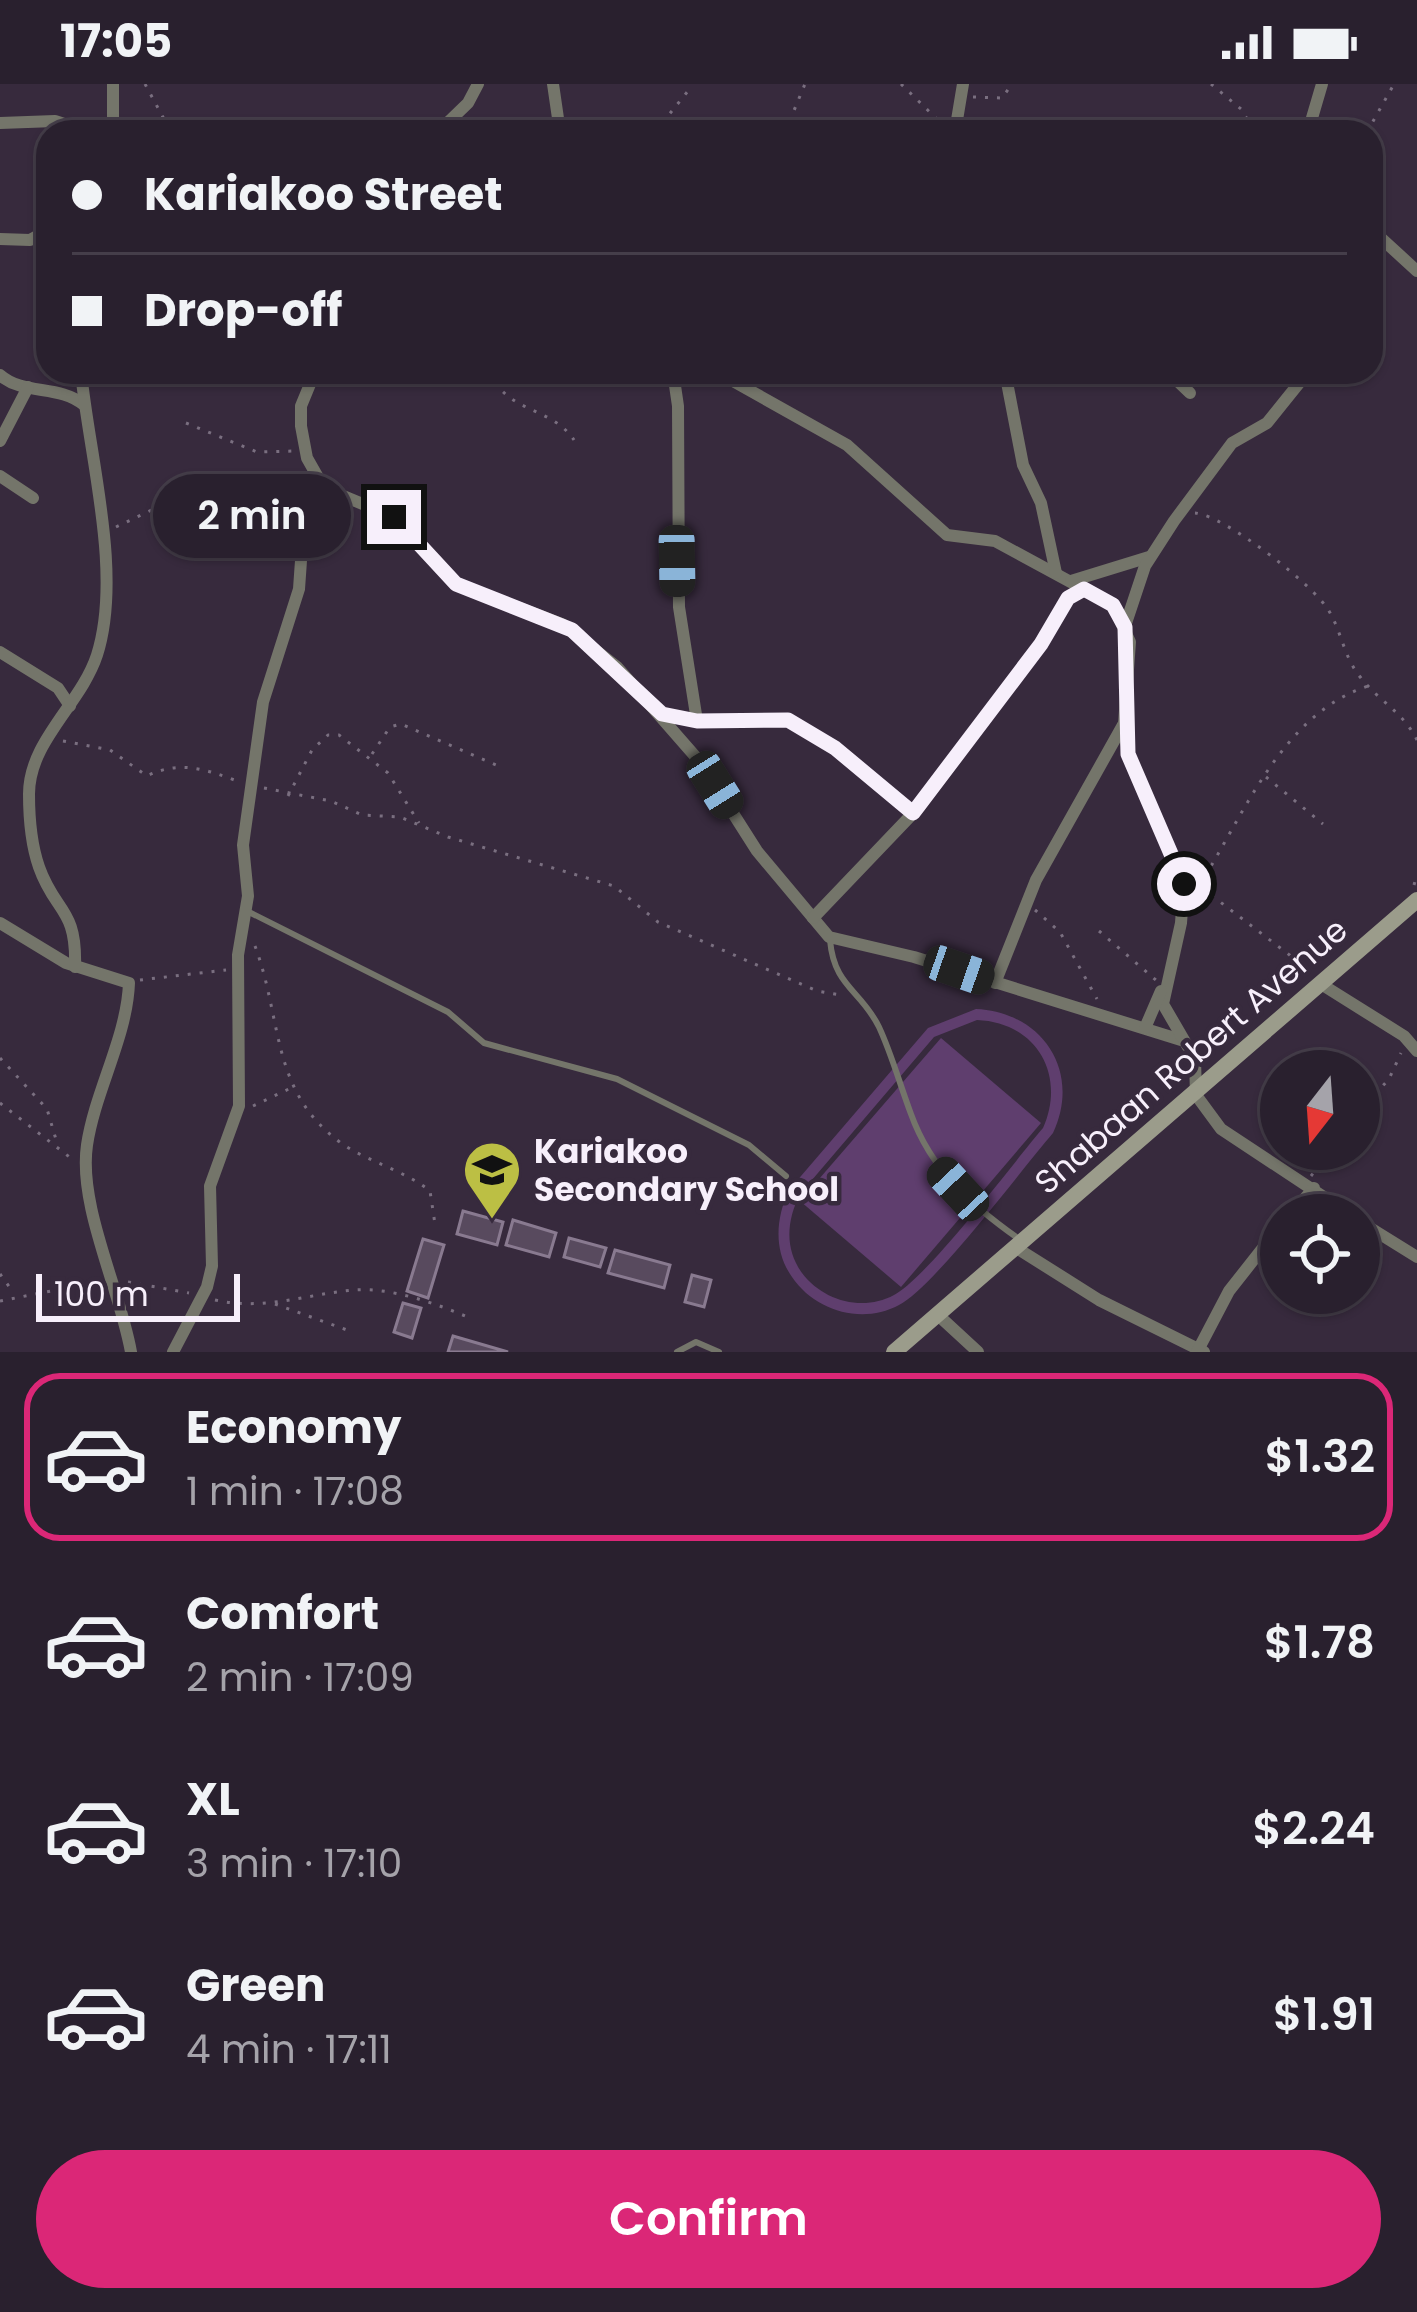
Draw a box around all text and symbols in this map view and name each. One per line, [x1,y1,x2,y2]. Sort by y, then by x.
text: 17:05 [60,10,172,73]
text: Kariakoo Street [144,163,503,226]
text: Drop-off [144,279,342,342]
callout: 2 min [154,475,352,559]
text: 2 min [197,488,307,543]
route end [367,490,421,544]
car [658,525,696,597]
car [681,745,749,825]
route start [1157,857,1211,911]
street label: Shabaan Robert Avenue [1024,907,1358,1205]
car [919,941,999,999]
north arrow [1260,1050,1380,1170]
map controls [1260,1050,1380,1314]
place label: Kariakoo Secondary School [534,1128,839,1213]
school or university icon: Kariakoo Secondary School [461,1139,523,1221]
car [920,1150,996,1228]
button: locate [1260,1194,1380,1314]
scale bar [36,1268,240,1321]
text: 100 m [54,1271,149,1318]
text: Economy [186,1396,401,1459]
icon: car [42,1403,150,1511]
text: $1.32 [1265,1425,1375,1488]
text: 1 min · 17:08 [186,1464,404,1519]
text: Comfort [186,1582,379,1645]
icon: car [42,1589,150,1697]
text: $1.78 [1264,1611,1375,1674]
text: 2 min · 17:09 [186,1650,414,1705]
text: XL [186,1768,240,1831]
icon: car [42,1775,150,1883]
text: $2.24 [1252,1797,1375,1860]
text: 3 min · 17:10 [186,1836,402,1891]
text: Green [186,1954,325,2017]
icon: car [42,1961,150,2069]
text: $1.91 [1273,1983,1375,2046]
text: 4 min · 17:11 [186,2022,392,2077]
button: Confirm [36,2150,1381,2288]

